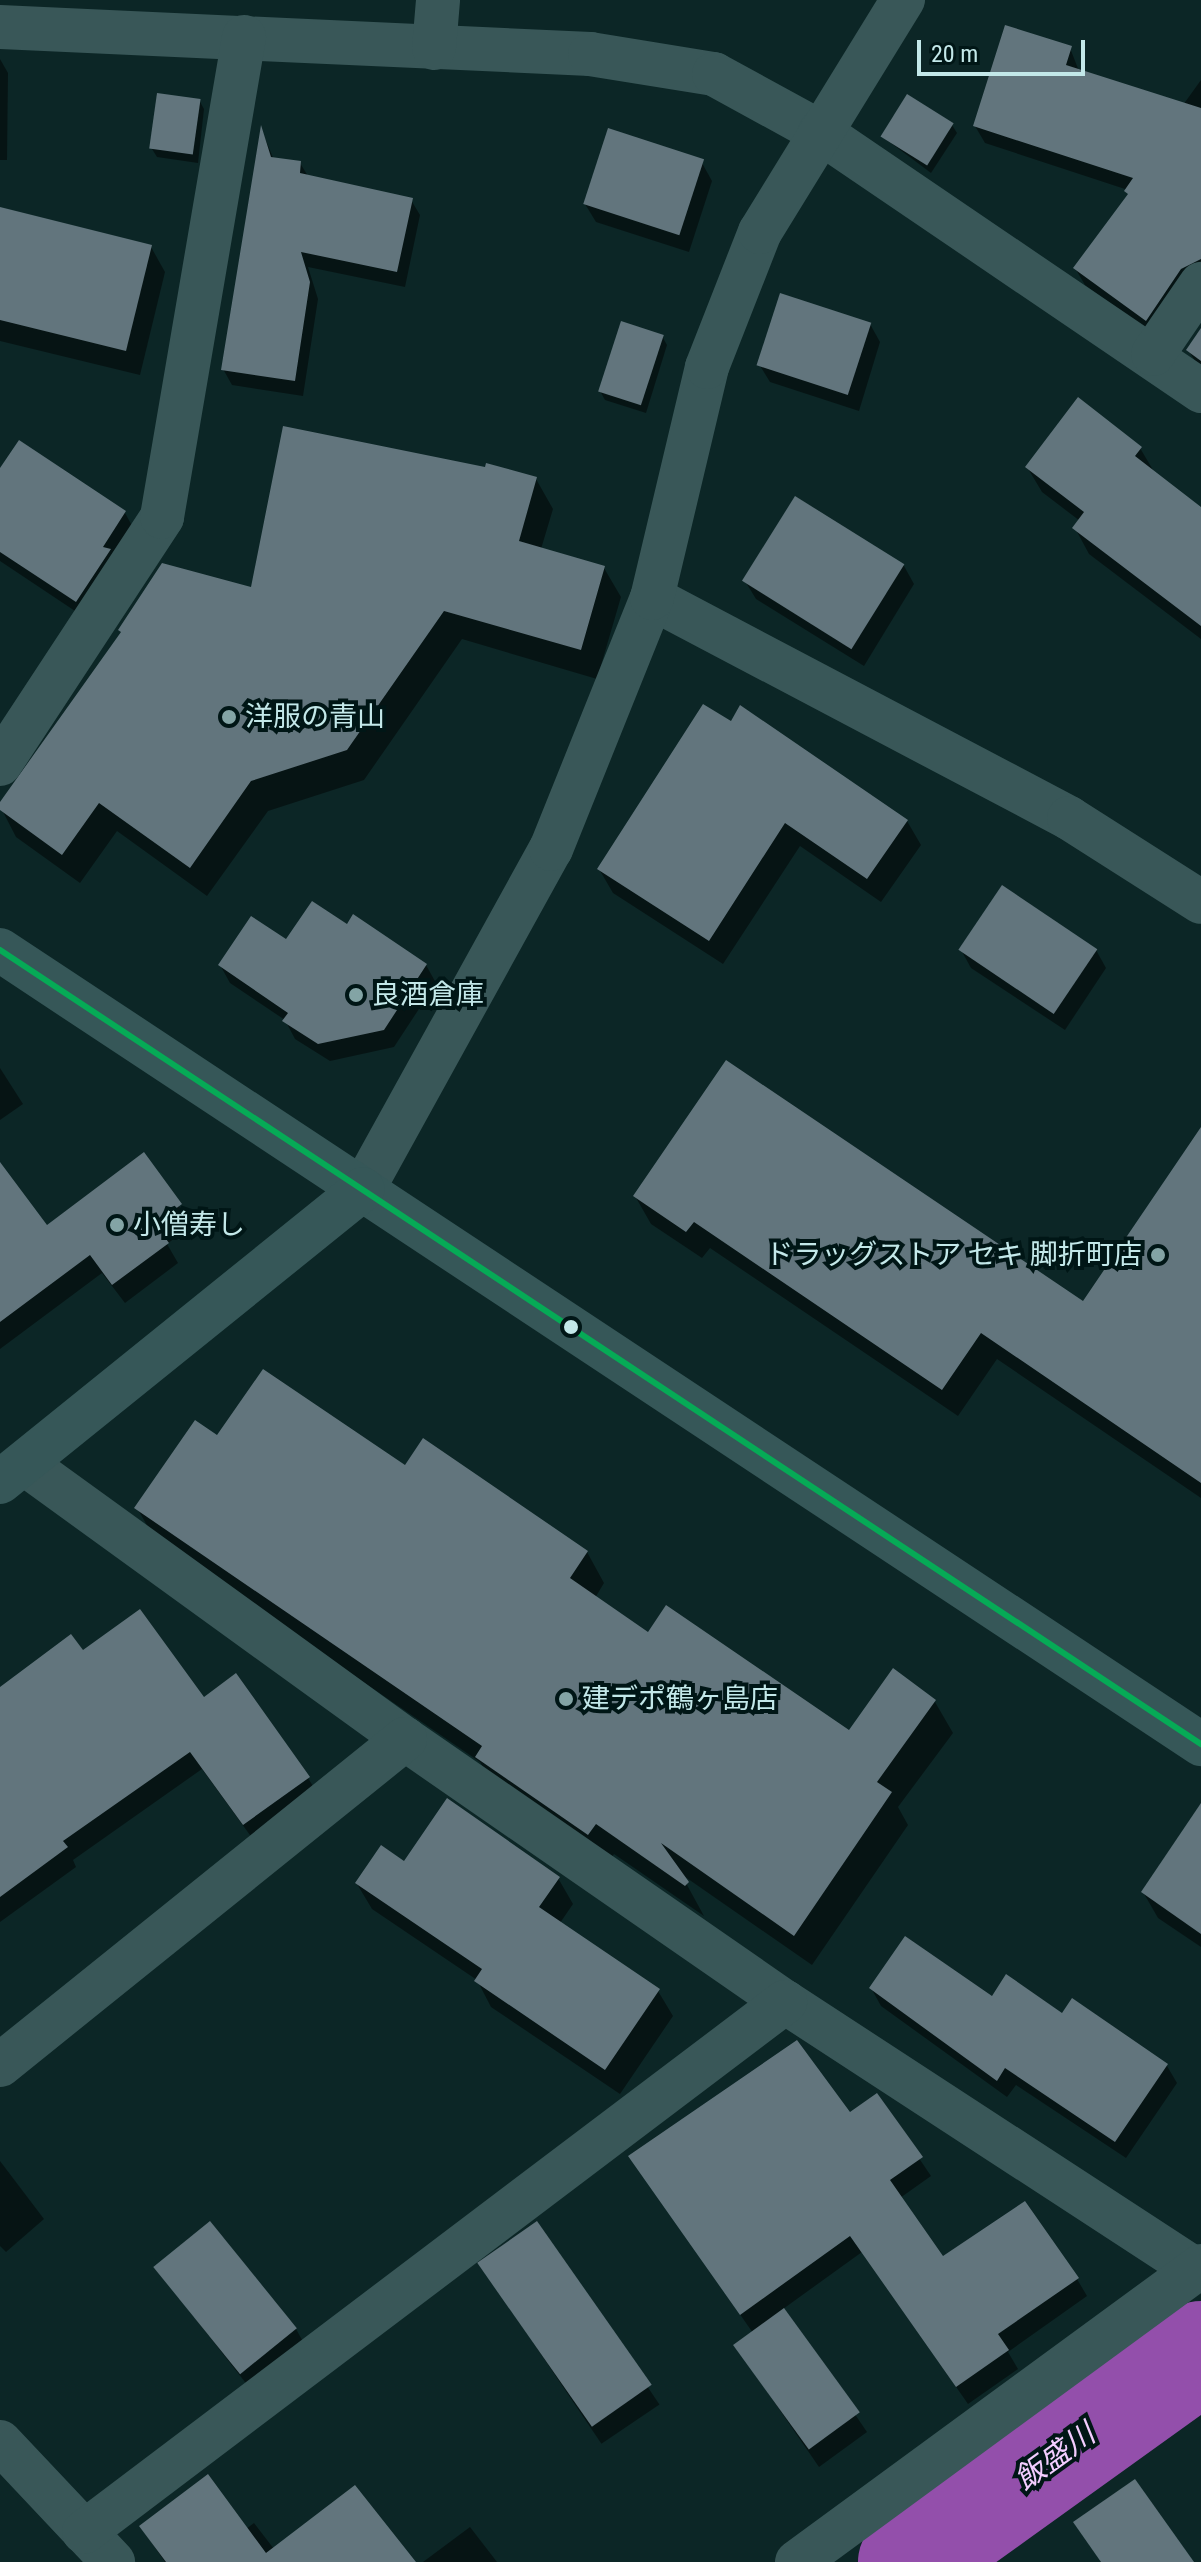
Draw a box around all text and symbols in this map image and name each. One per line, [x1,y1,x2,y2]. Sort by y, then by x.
scale bar [921,24,1089,74]
text: 20 m [931,40,978,68]
place label: 洋服の青山 [245,700,385,734]
marker: 洋服の青山 [220,708,238,726]
place label: 良酒倉庫 [372,978,484,1012]
marker: 良酒倉庫 [347,986,365,1004]
place label: 小僧寿し [133,1208,245,1242]
marker: 小僧寿し [108,1216,126,1234]
place label: ドラッグストア セキ 脚折町店 [765,1238,1142,1272]
marker: ドラッグストア セキ 脚折町店 [1149,1246,1167,1264]
unlabelled marker [563,1319,579,1335]
place label: 建デポ鶴ヶ島店 [582,1682,778,1716]
marker: 建デポ鶴ヶ島店 [557,1690,575,1708]
water label: 飯盛川 [1008,2416,1102,2498]

